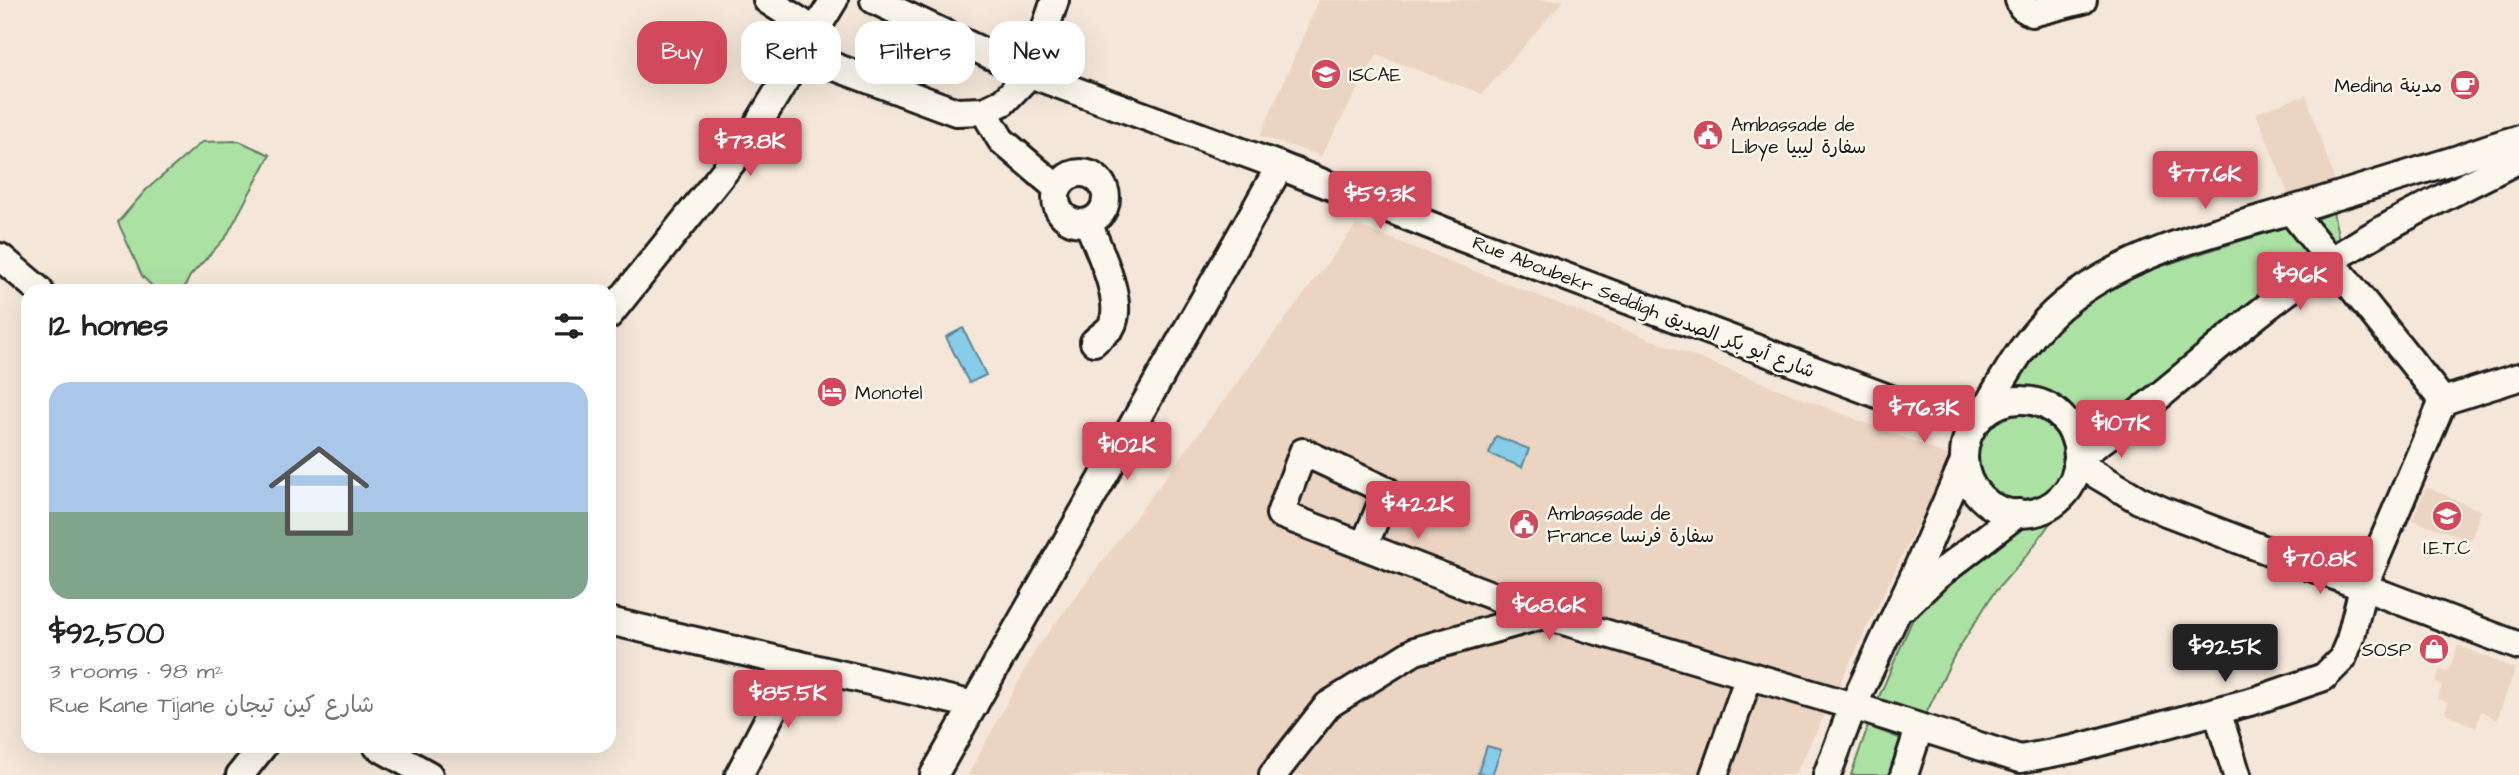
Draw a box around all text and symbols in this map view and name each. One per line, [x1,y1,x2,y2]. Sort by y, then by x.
chip: Buy [637,21,727,84]
chip: Rent [741,21,841,84]
chip: Filters [855,21,975,84]
chip: New [989,21,1085,84]
school or university icon: ISCAE [1309,57,1343,91]
place label: ISCAE [1349,62,1401,89]
cafe icon: Medina مدينة [2448,68,2482,102]
place label: Medina مدينة [2335,73,2442,100]
place label: Ambassade de Libye سفارة ليبيا [1731,112,1866,162]
pin: $73.8K [693,118,807,178]
public building icon: Ambassade de Libye سفارة ليبيا [1691,118,1725,152]
text: $73.8K [715,125,785,157]
pin: $77.6K [2148,152,2262,211]
text: $77.6K [2169,158,2241,190]
pin: $59.3K [1323,172,1437,231]
text: $59.3K [1344,178,1416,210]
street label: Rue Aboubekr Seddigh شارع أبو بكر الصديق [1468,229,1819,386]
pin: $96K [2259,252,2341,312]
text: $96K [2273,259,2327,291]
text: 12 homes [49,305,168,347]
icon: filters [550,307,588,345]
hotel icon: Monotel [815,375,849,409]
place label: Monotel [855,380,923,407]
pin: $76.3K [1867,386,1981,445]
text: $76.3K [1889,392,1959,424]
pin: $107K [2072,400,2170,460]
text: $107K [2092,407,2150,439]
pin: $102K [1078,422,1176,482]
icon: home [256,428,382,554]
text: $102K [1098,429,1156,461]
pin: $42.2K [1361,482,1475,541]
text: $42.2K [1382,488,1454,520]
school or university icon: I.E.T.C [2430,499,2464,533]
place label: Ambassade de France سفارة فرنسا [1547,501,1714,550]
public building icon: Ambassade de France سفارة فرنسا [1507,507,1541,541]
place label: I.E.T.C [2423,535,2471,562]
pin: $70.8K [2263,536,2377,596]
text: $70.8K [2283,543,2357,575]
pin: $68.6K [1492,582,1606,642]
text: $68.6K [1512,589,1586,621]
text: $92,500 [49,613,164,655]
pin: $92.5K [2168,624,2282,684]
text: $92.5K [2189,631,2261,663]
shop icon: SOSP [2417,632,2451,666]
place label: SOSP [2362,637,2411,664]
text: 3 rooms · 98 m² [49,655,223,687]
pin: $85.5K [731,670,845,730]
text: $85.5K [749,677,827,709]
text: Rue Kane Tijane شارع كين تيجان [49,689,374,721]

